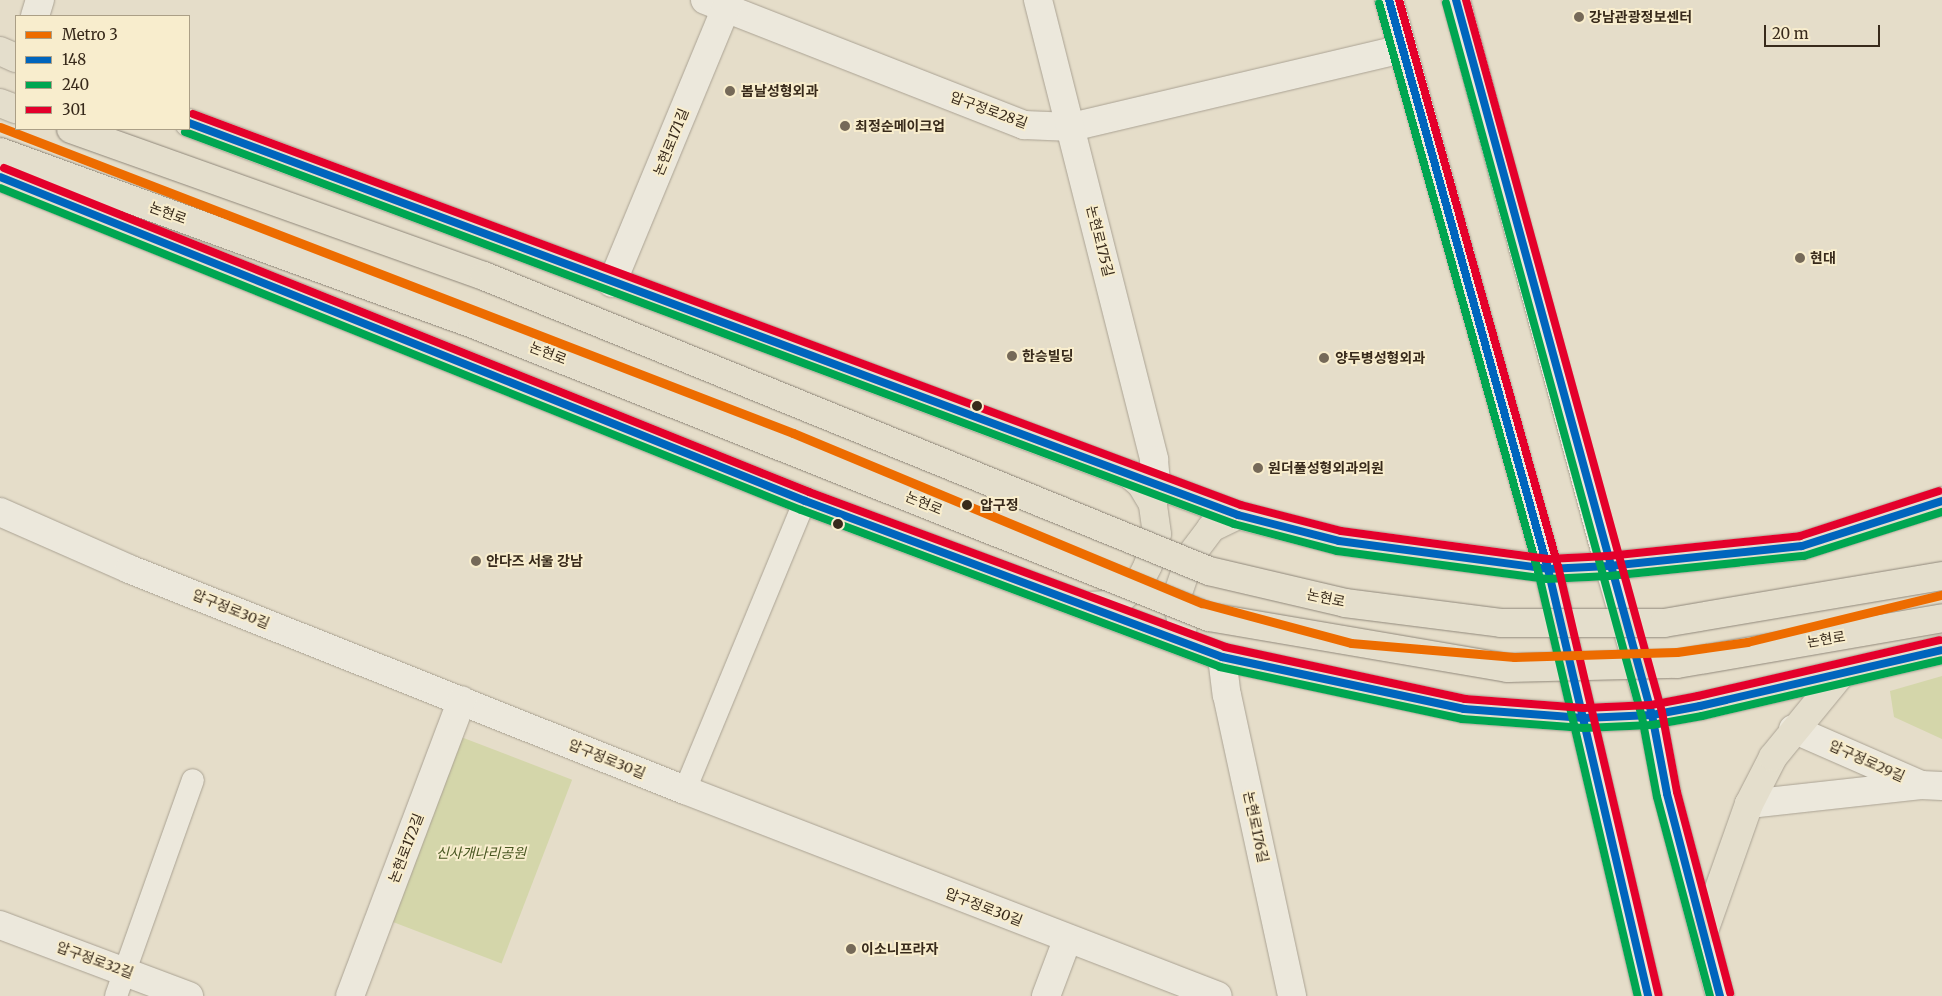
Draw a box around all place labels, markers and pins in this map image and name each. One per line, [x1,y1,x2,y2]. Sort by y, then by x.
place label: 강남관광정보센터 [1589,9,1692,25]
marker: 강남관광정보센터 [1573,11,1585,23]
place label: 봄날성형외과 [741,83,818,99]
marker: 봄날성형외과 [723,84,737,98]
place label: 최정순메이크업 [855,118,945,134]
marker: 최정순메이크업 [839,120,851,132]
place label: 현대 [1810,250,1836,266]
marker: 현대 [1794,252,1806,264]
place label: 한승빌딩 [1022,348,1074,364]
marker: 한승빌딩 [1006,350,1018,362]
place label: 양두병성형외과 [1335,350,1425,366]
marker: 양두병성형외과 [1317,351,1331,365]
unlabelled marker [972,401,982,411]
place label: 원더풀성형외과의원 [1268,460,1384,476]
marker: 원더풀성형외과의원 [1252,462,1264,474]
marker: 압구정 [958,496,976,514]
place label: 압구정 [980,497,1019,513]
unlabelled marker [833,519,843,529]
place label: 안다즈 서울 강남 [486,553,583,569]
marker: 안다즈 서울 강남 [470,555,482,567]
place label: 이소니프라자 [861,941,938,957]
marker: 이소니프라자 [845,943,857,955]

